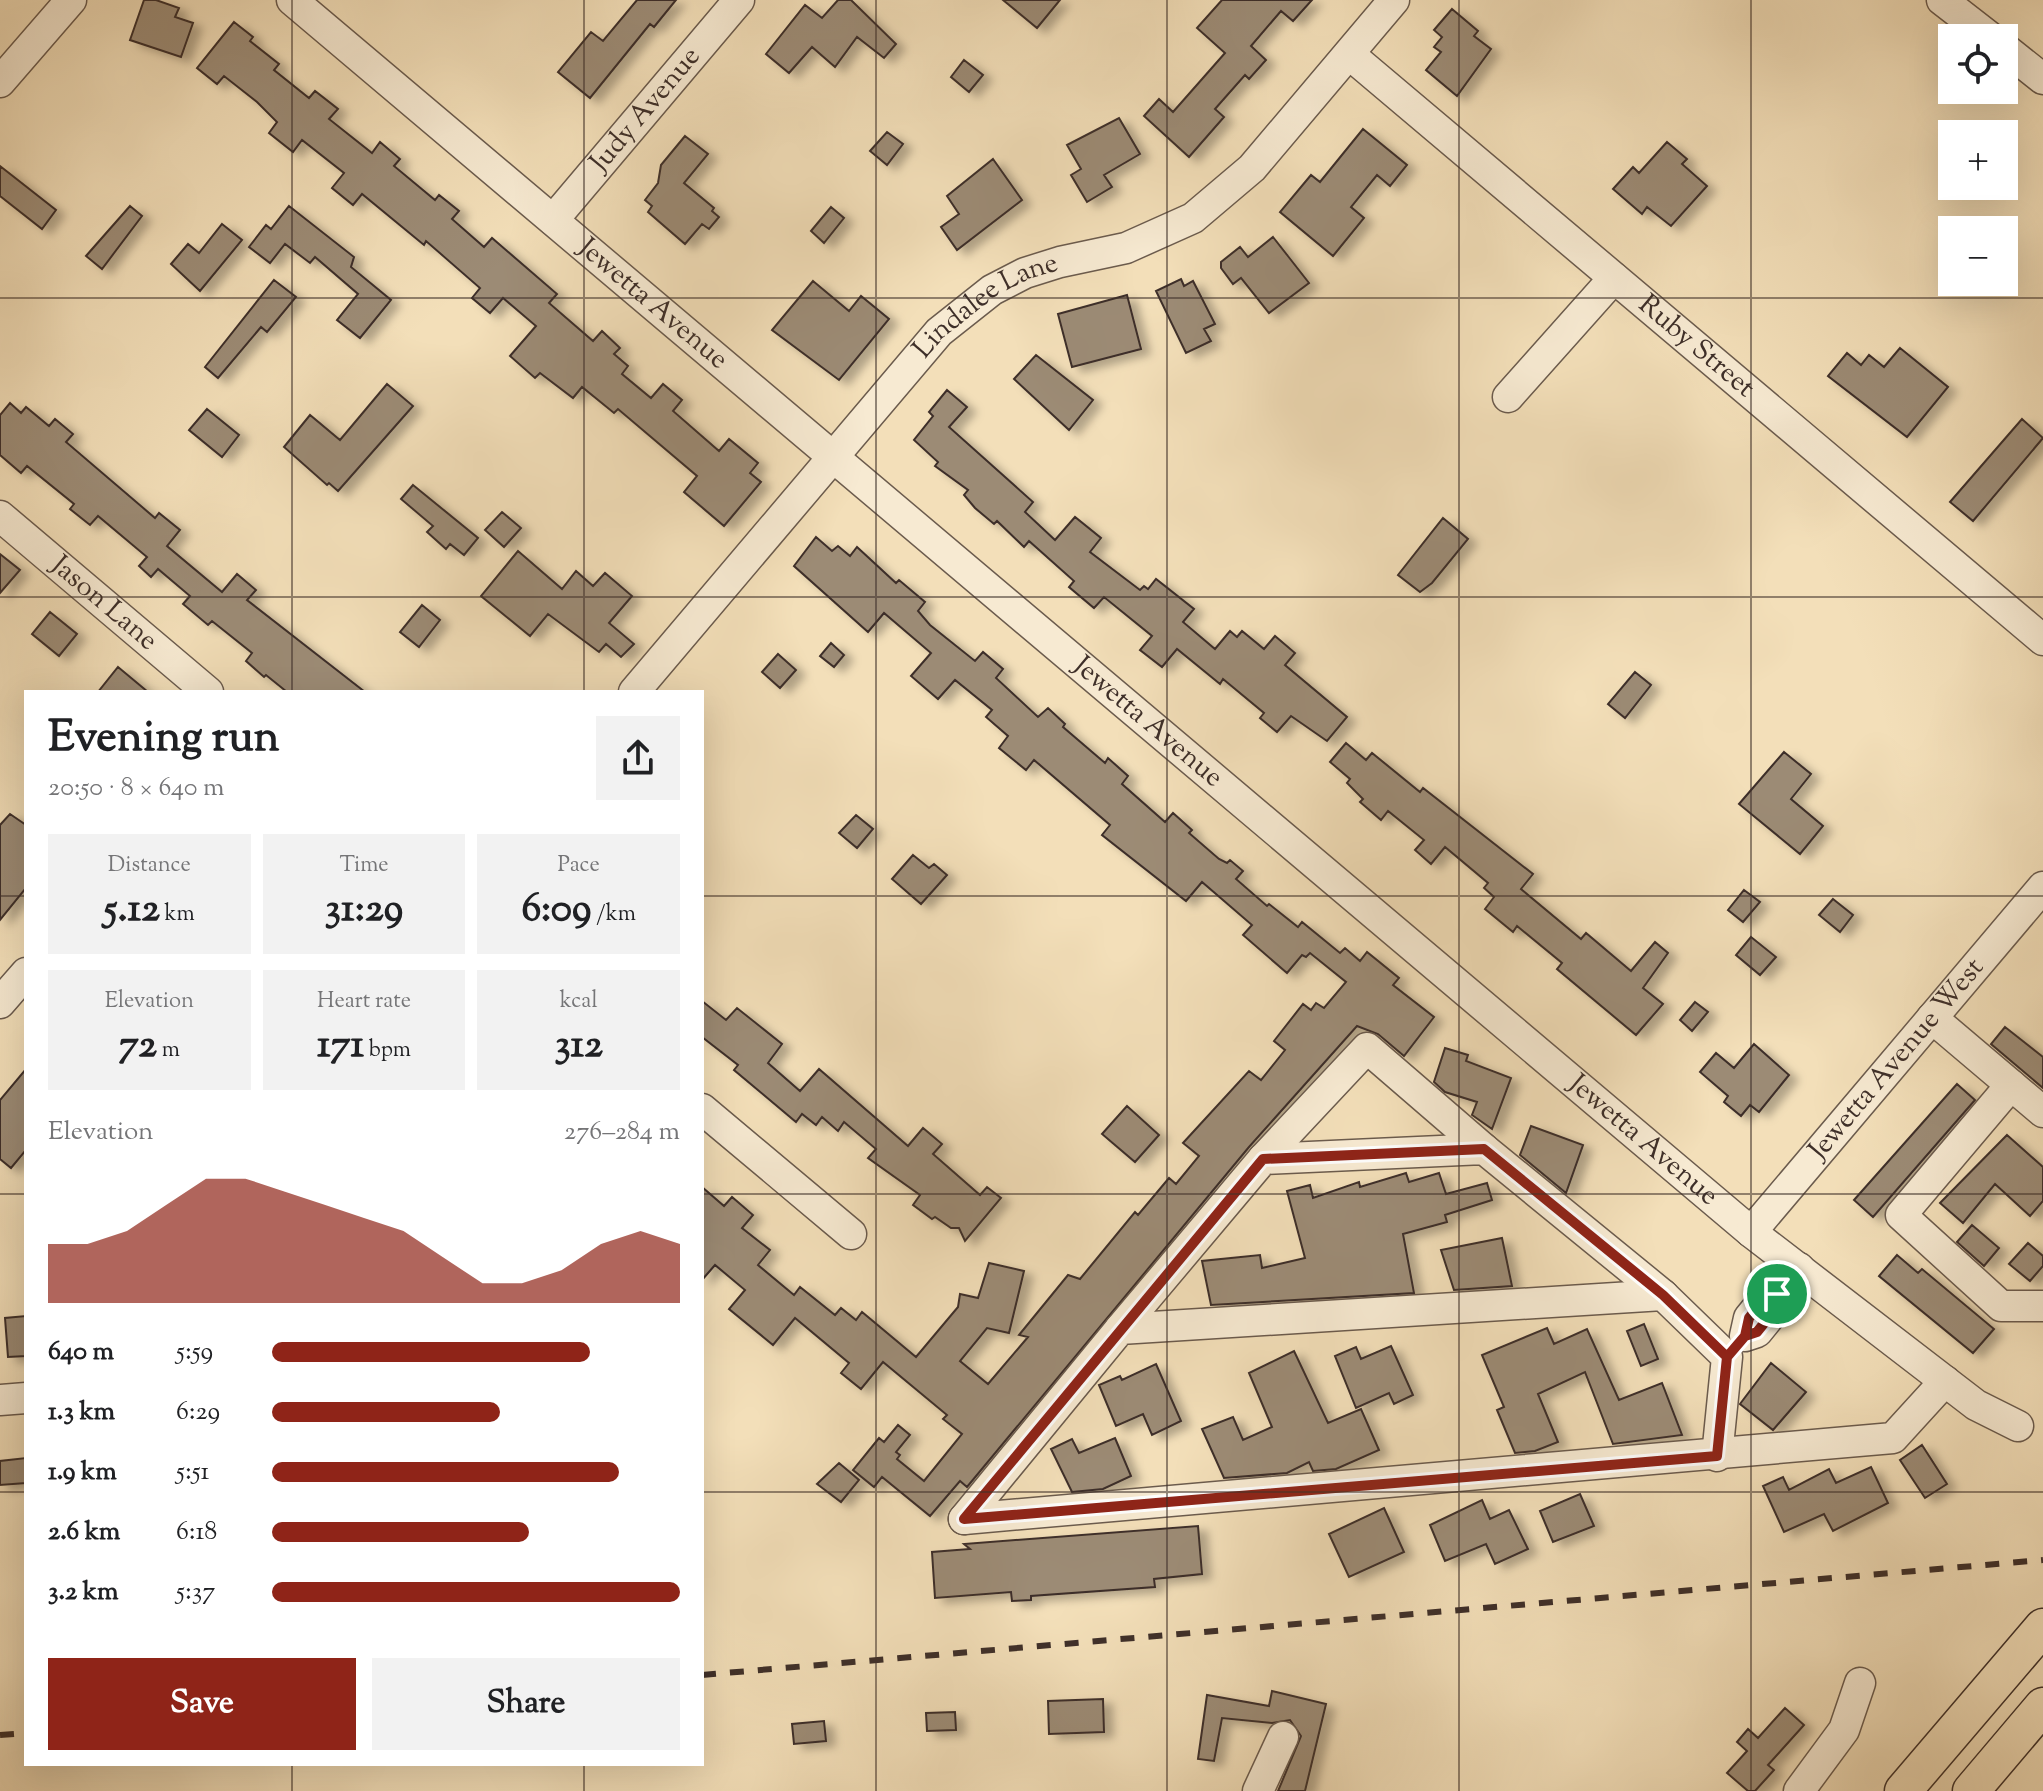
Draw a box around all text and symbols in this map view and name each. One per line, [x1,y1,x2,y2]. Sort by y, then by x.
map controls [1938,24,2018,296]
button: locate [1938,24,2018,104]
street label: Judy Avenue [580,39,711,183]
button: + [1938,120,2018,200]
button: − [1938,216,2018,296]
street label: Jewetta Avenue [567,228,736,380]
street label: Lindalee Lane [904,244,1063,368]
street label: Ruby Street [1629,286,1763,408]
street label: Jason Lane [40,546,166,661]
street label: Jewetta Avenue [1062,646,1231,798]
text: Evening run [48,708,280,771]
button: share [596,716,680,800]
text: 20:50 · 8 × 640 m [48,770,225,807]
text: Distance [108,850,191,882]
text: Time [340,850,388,882]
text: Pace [558,850,600,882]
text: 5.12 [104,882,160,939]
text: 31:29 [325,882,403,939]
text: 6:09 [521,882,591,939]
text: km [160,899,195,931]
text: /km [591,899,636,931]
street label: Jewetta Avenue West [1799,950,1994,1171]
text: Elevation [105,986,194,1018]
text: Heart rate [317,986,411,1018]
text: kcal [560,986,598,1018]
text: 72 [119,1018,157,1075]
text: 171 [317,1018,364,1075]
text: 312 [554,1018,603,1075]
text: m [157,1035,180,1067]
text: bpm [364,1035,411,1067]
street label: Jewetta Avenue [1558,1064,1727,1216]
text: Elevation [48,1114,153,1151]
text: 276–284 m [564,1114,680,1151]
pin [1743,1260,1811,1328]
icon: arrive [1755,1272,1799,1316]
text: 640 m [48,1334,114,1371]
text: 5:59 [176,1334,213,1371]
text: 1.3 km [48,1394,115,1431]
text: 6:29 [176,1394,220,1431]
text: 1.9 km [48,1454,117,1491]
text: 5:51 [176,1454,209,1491]
text: 2.6 km [48,1514,120,1551]
text: 6:18 [176,1514,217,1551]
text: 3.2 km [48,1574,118,1611]
text: 5:37 [176,1574,215,1611]
button: Save [48,1658,356,1750]
button: Share [372,1658,680,1750]

